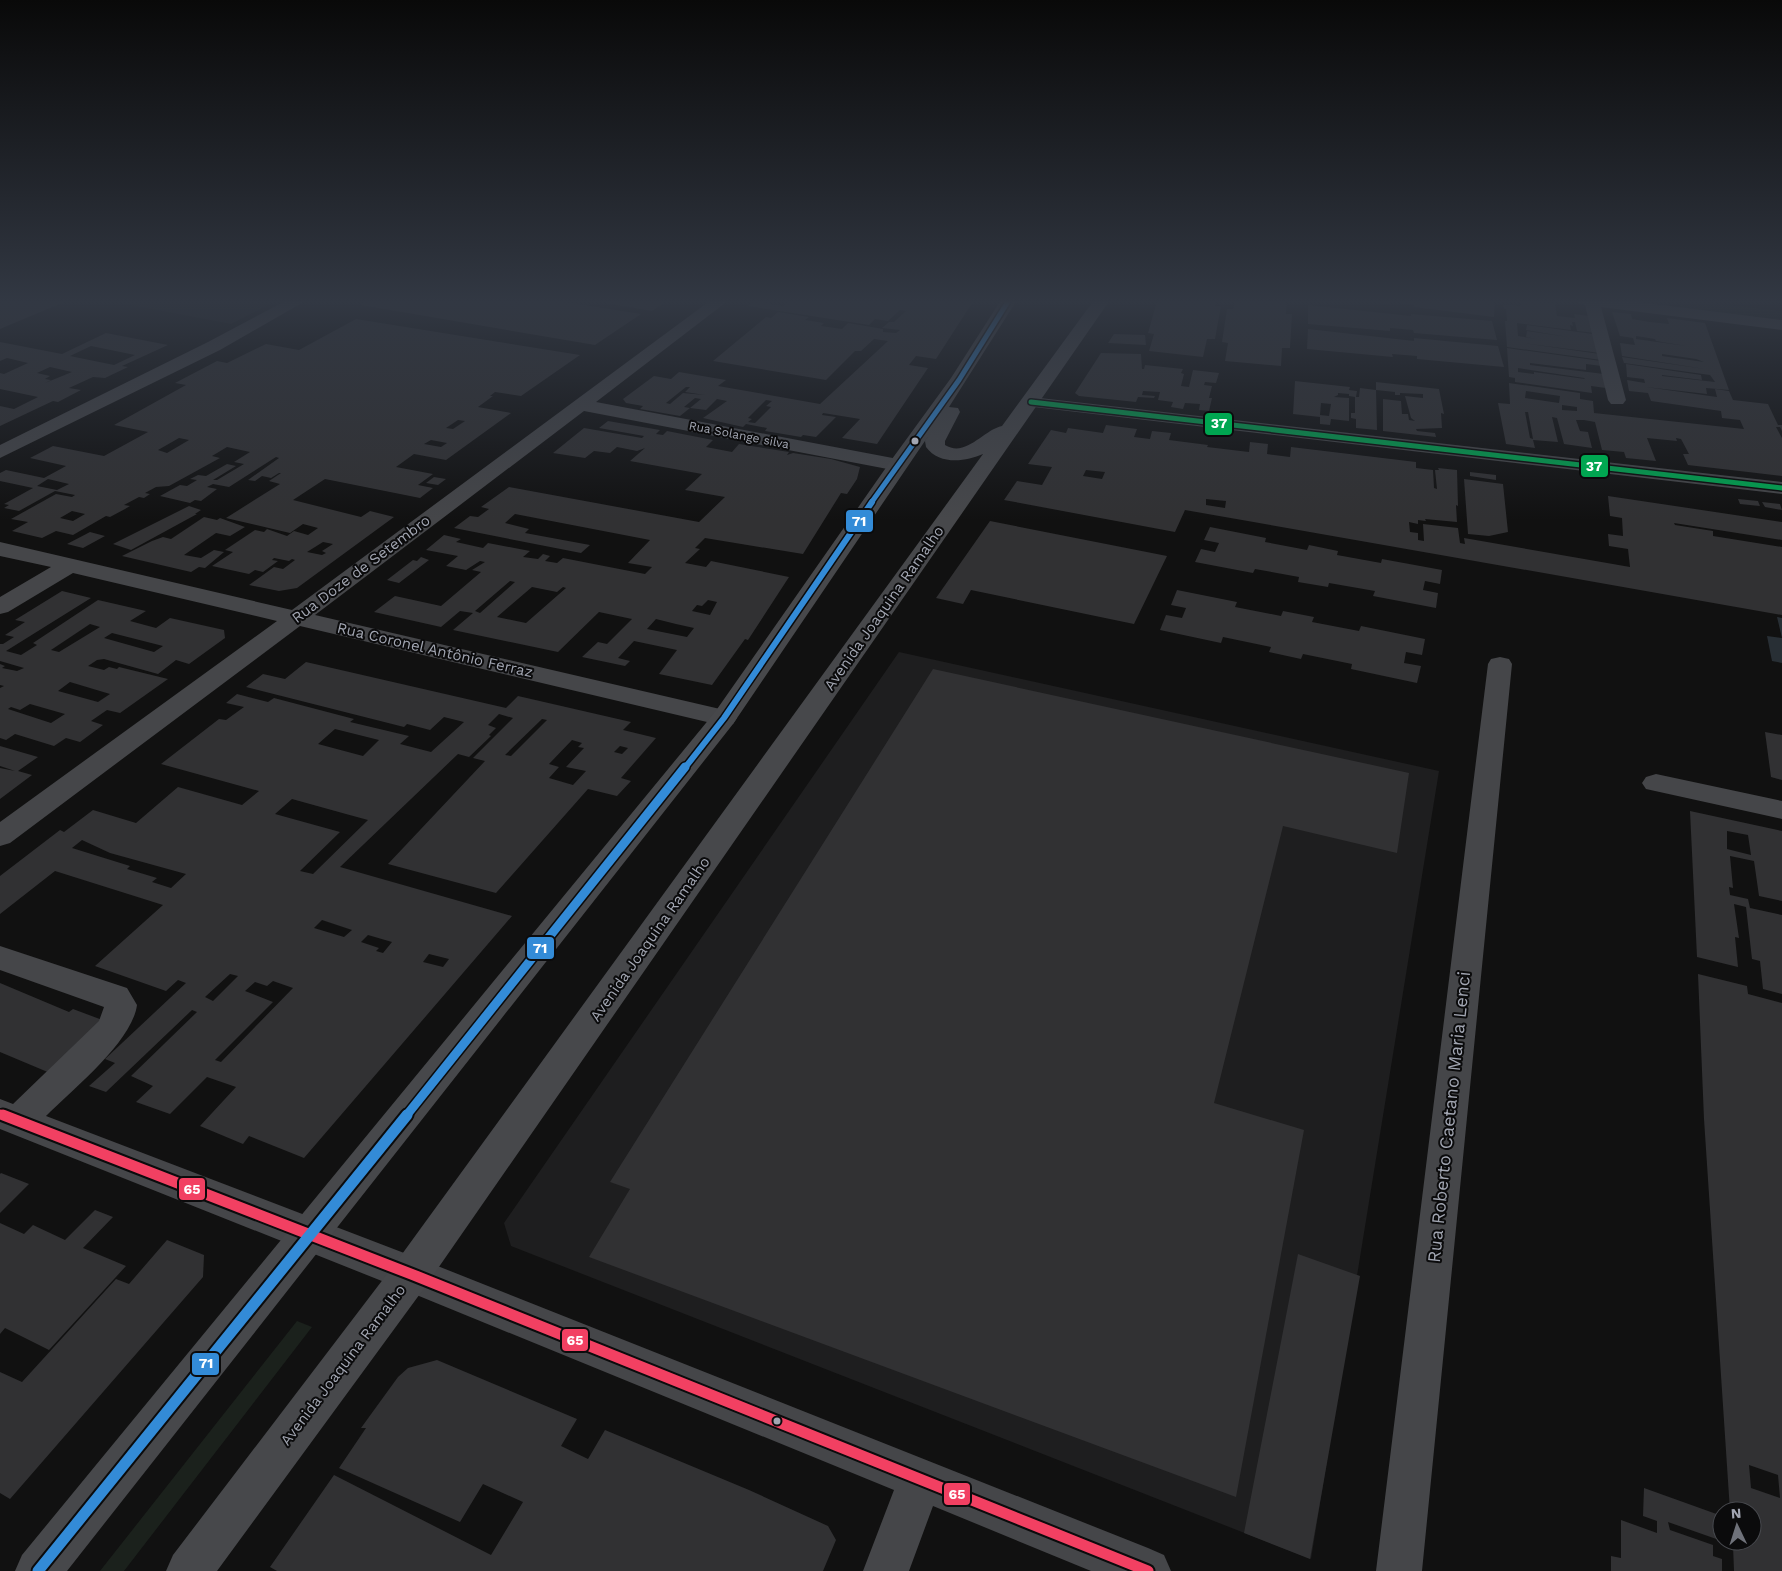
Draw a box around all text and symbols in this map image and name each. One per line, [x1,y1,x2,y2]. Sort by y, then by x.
line badge: 37 [1204,412,1233,436]
text: 37 [1211,415,1228,431]
street label: Rua Solange silva [688,418,791,452]
unlabelled marker [910,436,920,446]
line badge: 37 [1580,454,1609,478]
text: 37 [1586,458,1603,474]
line badge: 71 [845,509,874,533]
street label: Rua Doze de Setembro [288,511,434,627]
text: 71 [852,513,866,529]
street label: Avenida Joaquina Ramalho [820,522,948,694]
street label: Rua Coronel Antônio Ferraz [335,619,535,681]
street label: Avenida Joaquina Ramalho [586,853,714,1025]
line badge: 71 [526,936,555,960]
text: 71 [533,940,547,956]
street label: Rua Roberto Caetano Maria Lenci [1423,970,1474,1264]
line badge: 65 [178,1177,206,1201]
text: 65 [184,1181,200,1197]
street label: Avenida Joaquina Ramalho [277,1281,409,1449]
line badge: 65 [561,1328,589,1352]
text: 65 [567,1332,583,1348]
line badge: 71 [191,1352,220,1376]
text: 71 [199,1355,213,1371]
unlabelled marker [772,1416,782,1426]
line badge: 65 [943,1482,971,1506]
text: 65 [949,1486,965,1502]
north arrow [1712,1501,1762,1551]
text: N [1730,1505,1742,1521]

